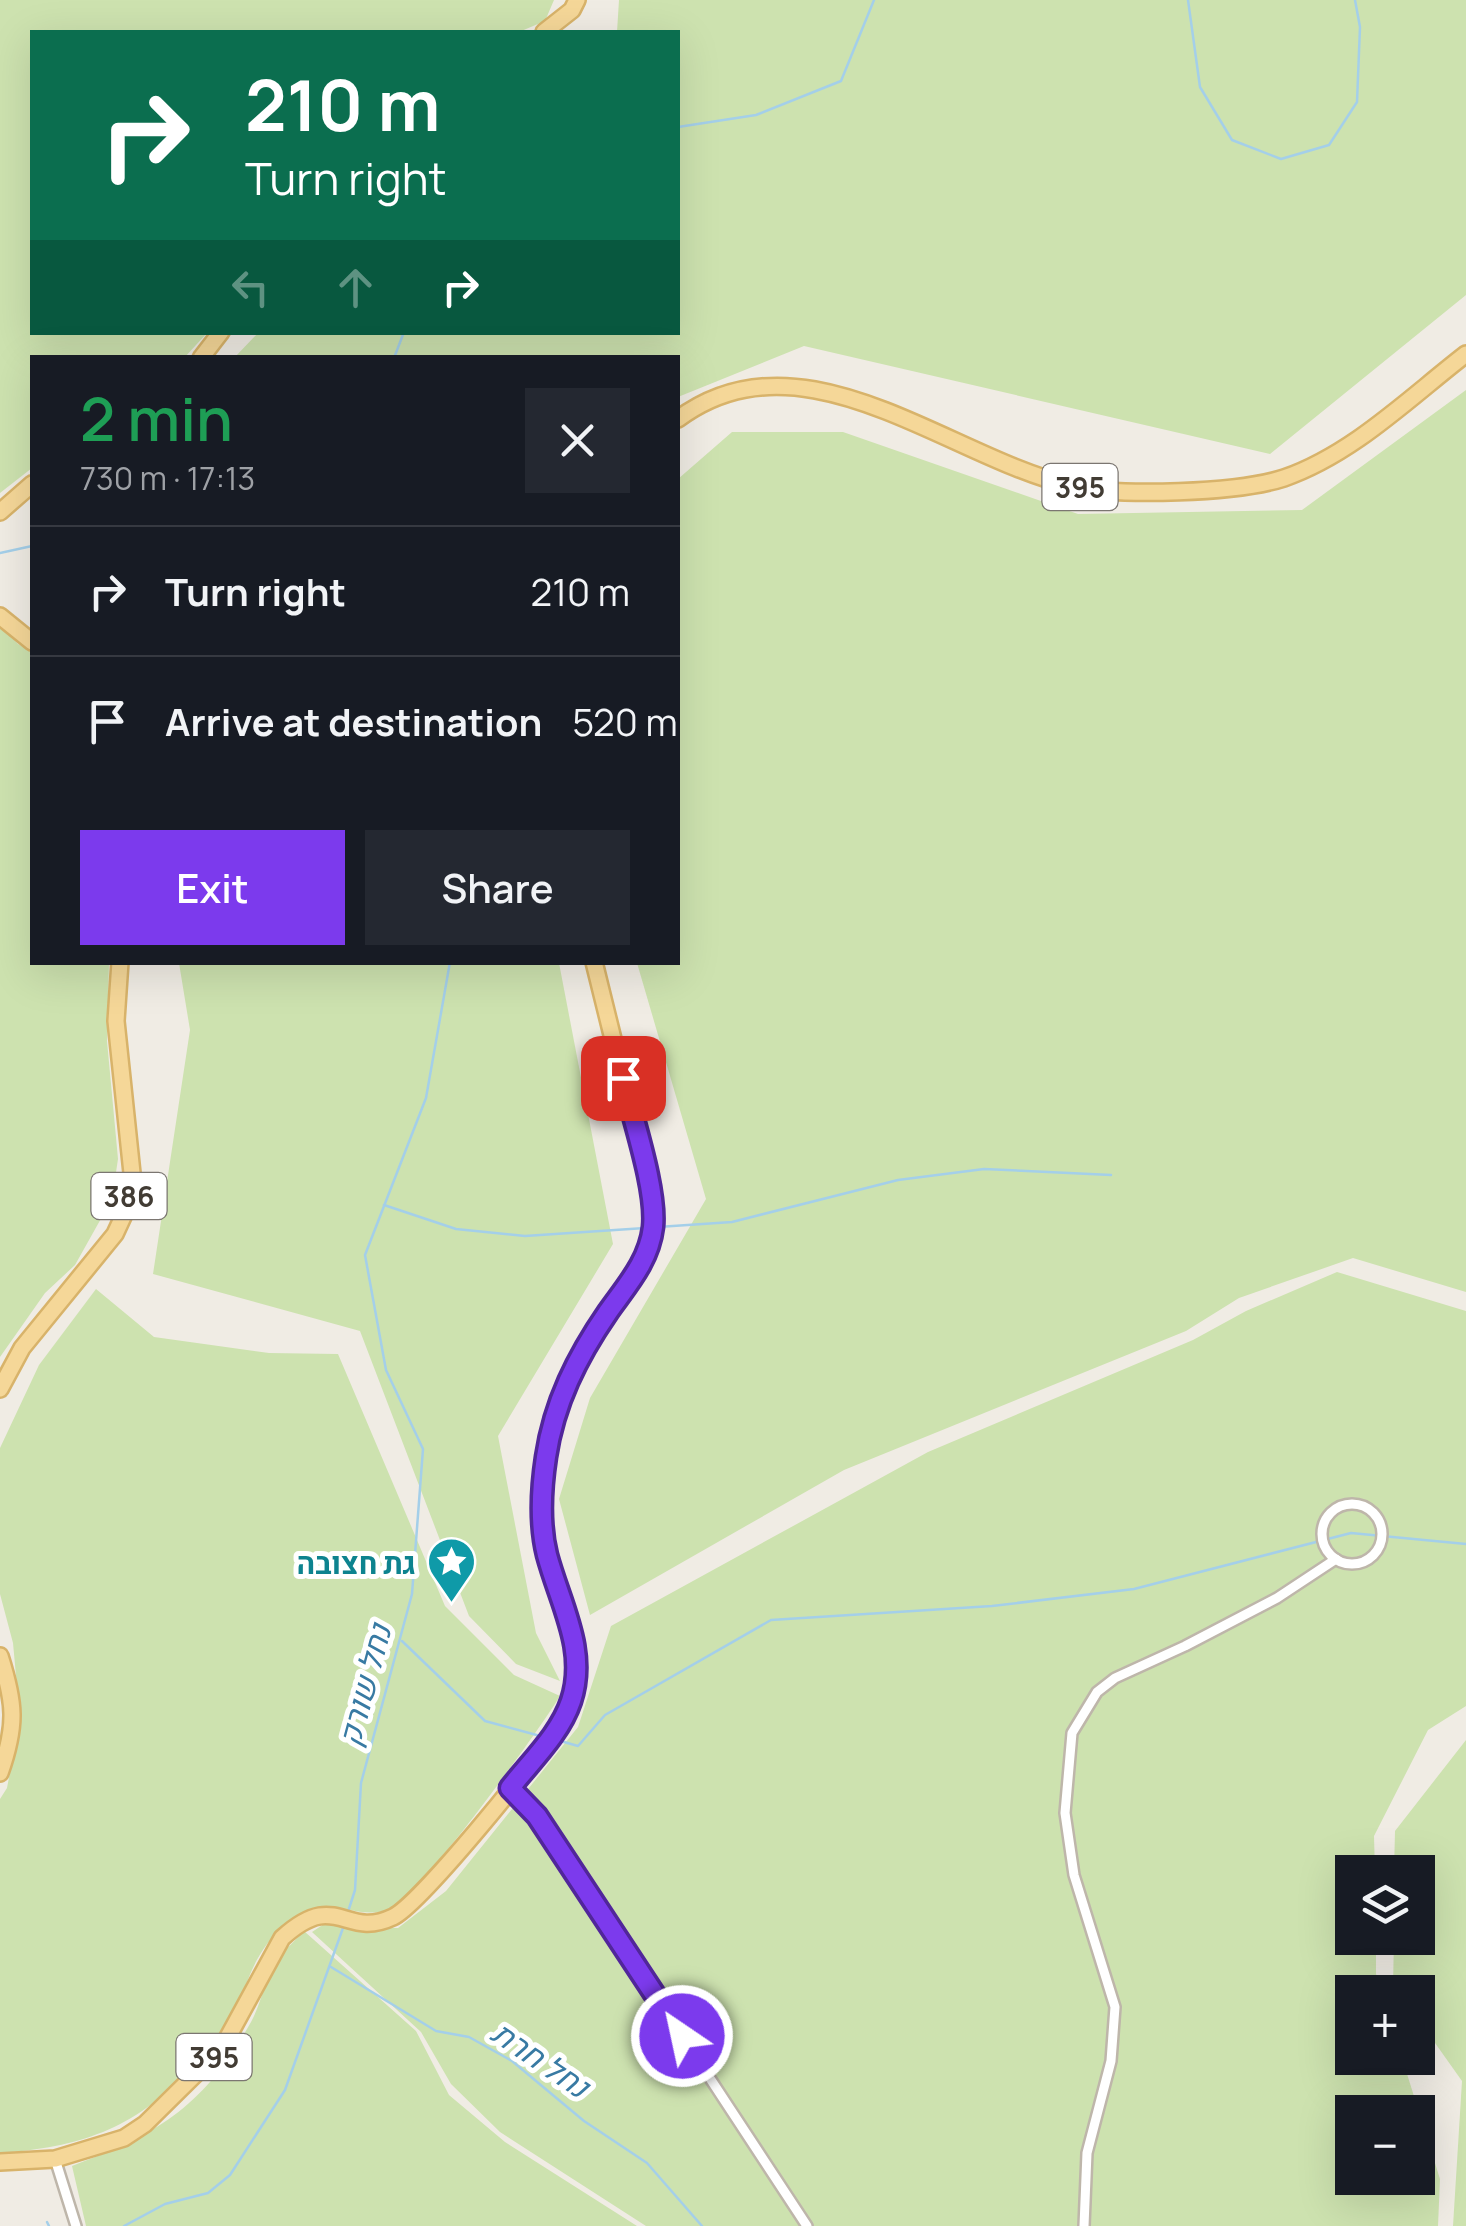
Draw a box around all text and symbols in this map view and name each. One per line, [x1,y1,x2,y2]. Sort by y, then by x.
text: 210 m [245,56,440,152]
icon: right [80,70,210,200]
text: Turn right [245,147,446,209]
icon: left [223,260,278,315]
icon: ahead [328,260,383,315]
icon: right [433,260,488,315]
text: 2 min [80,377,233,459]
button: close [525,388,630,493]
text: 730 m · 17:13 [80,456,255,500]
road number: 395 [1042,464,1118,510]
icon: right [80,564,135,619]
text: Turn right [165,565,346,617]
text: 210 m [531,565,630,617]
icon: arrive [80,694,135,749]
text: Arrive at destination [165,695,542,747]
text: 520 m [572,695,678,747]
button: Exit [80,830,345,945]
button: Share [365,830,630,945]
pin [581,1036,666,1121]
icon: arrive [596,1051,651,1106]
road number: 386 [92,1173,166,1219]
place icon: גת חצובה [425,1536,477,1604]
place label: גת חצובה [297,1542,416,1583]
water label: נחל שורק [327,1617,402,1751]
map controls [1335,1855,1435,2195]
button: layers [1335,1855,1435,1955]
button: + [1335,1975,1435,2075]
position arrow [630,1984,734,2088]
water label: נחל חרת [484,2010,600,2109]
road number: 395 [176,2034,252,2080]
button: − [1335,2095,1435,2195]

